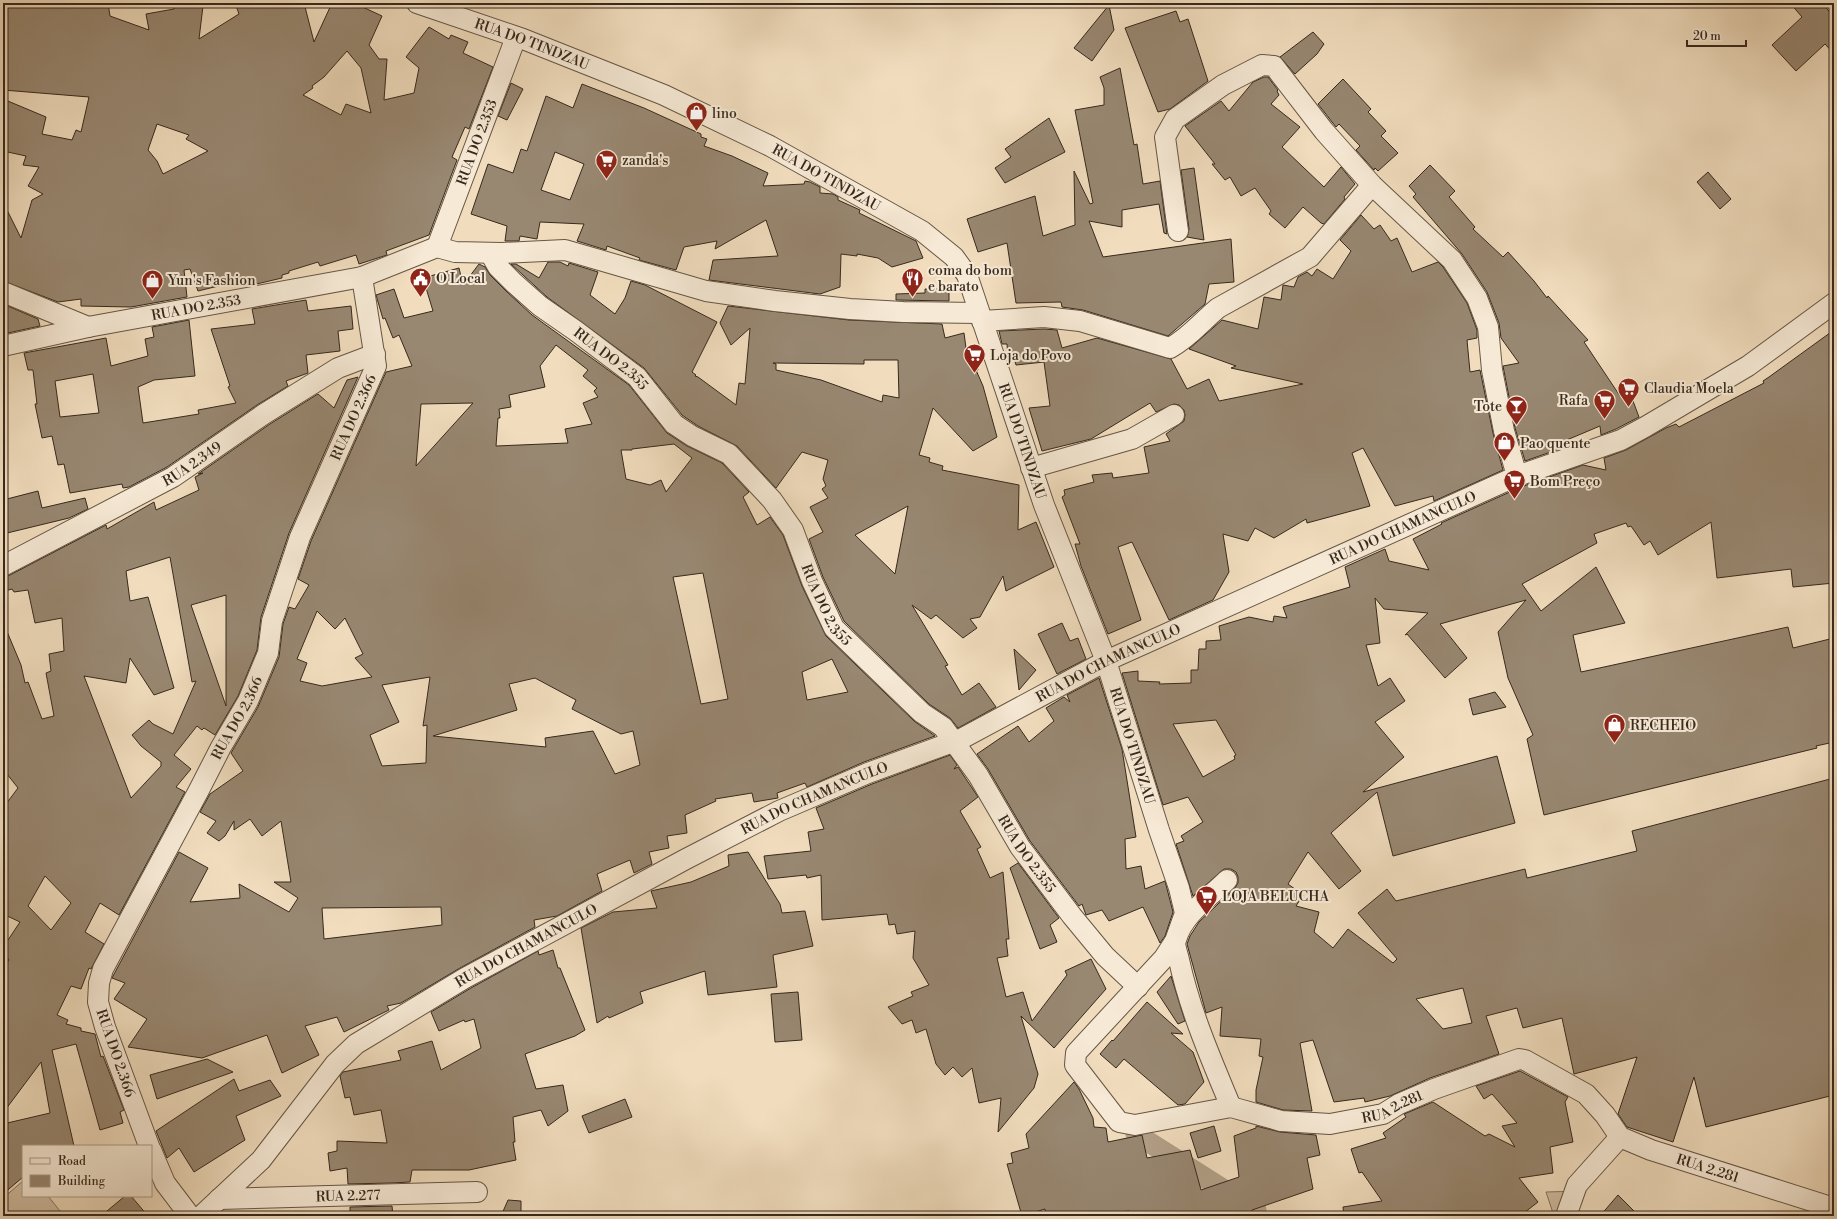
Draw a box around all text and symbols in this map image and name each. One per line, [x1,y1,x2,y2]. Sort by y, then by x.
street label: RUA DO TINDZAU [472,15,592,75]
scale bar [1687,22,1746,48]
text: 20 m [1693,29,1721,44]
street label: RUA DO 2.353 [453,97,502,188]
shop icon: lino [683,100,709,133]
place label: lino [712,105,737,123]
street label: RUA DO TINDZAU [769,141,884,216]
supermarket icon: zanda's [593,147,619,180]
place label: zanda's [622,152,668,170]
place label: coma do bom e barato [928,262,1012,296]
public building icon: O Local [408,265,434,298]
restaurant icon: coma do bom e barato [899,265,925,298]
shop icon: Yun's Fashion [140,267,166,300]
place label: O Local [436,270,485,288]
place label: Yun's Fashion [167,272,256,290]
street label: RUA DO 2.353 [150,291,243,325]
street label: RUA DO 2.355 [569,324,652,394]
supermarket icon: Loja do Povo [961,342,987,375]
place label: Loja do Povo [990,347,1071,365]
street label: RUA DO 2.366 [327,371,381,463]
supermarket icon: Claudia Moela [1615,375,1641,408]
place label: Claudia Moela [1644,380,1735,398]
street label: RUA DO TINDZAU [994,381,1050,502]
supermarket icon: Rafa [1591,387,1617,420]
place label: Rafa [1559,392,1589,410]
bar icon: Tote [1504,393,1530,426]
place label: Tote [1474,398,1502,416]
shop icon: Pao quente [1492,430,1518,463]
place label: Pao quente [1520,435,1591,453]
street label: RUA 2.349 [160,438,225,491]
supermarket icon: Bom Preço [1502,468,1528,501]
place label: Bom Preço [1529,473,1601,491]
street label: RUA DO CHAMANCULO [1327,488,1479,569]
street label: RUA DO 2.355 [796,562,855,650]
street label: RUA DO CHAMANCULO [1033,621,1184,707]
street label: RUA DO 2.366 [208,673,267,763]
street label: RUA DO TINDZAU [1105,685,1159,807]
shop icon: RECHEIO [1601,712,1627,745]
place label: RECHEIO [1630,717,1696,735]
street label: RUA DO CHAMANCULO [738,758,891,839]
street label: RUA DO 2.355 [993,812,1060,897]
supermarket icon: LOJA BELUCHA [1193,883,1219,916]
place label: LOJA BELUCHA [1222,888,1329,906]
street label: RUA DO CHAMANCULO [452,900,601,992]
street label: RUA DO 2.366 [92,1007,139,1100]
street label: RUA 2.281 [1360,1087,1426,1128]
legend [22,1145,152,1197]
street label: RUA 2.281 [1674,1151,1741,1187]
text: Road [58,1154,86,1169]
text: Building [57,1174,106,1189]
street label: RUA 2.277 [315,1187,381,1206]

